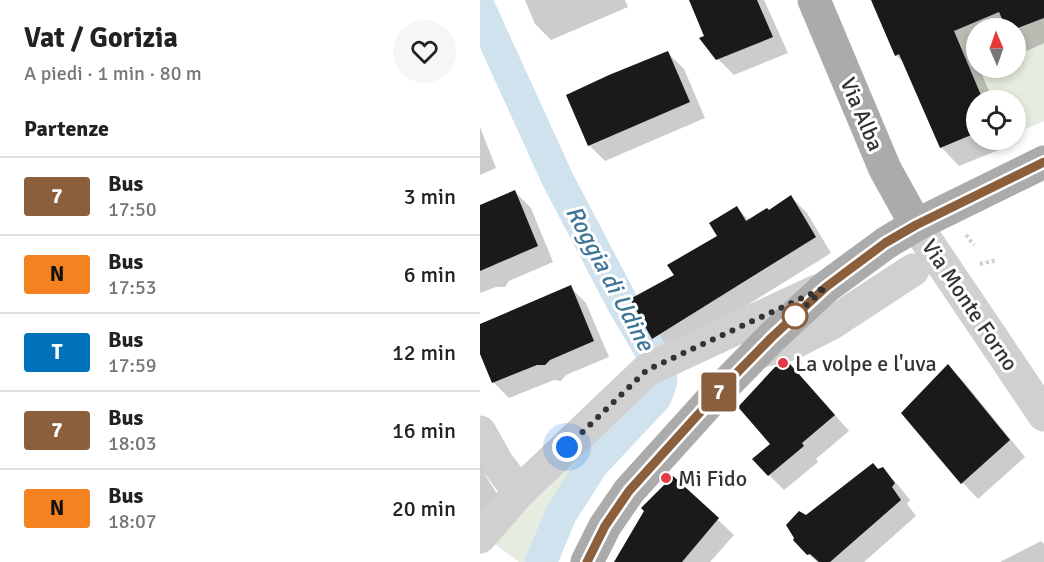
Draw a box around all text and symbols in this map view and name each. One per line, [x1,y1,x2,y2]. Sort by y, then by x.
north arrow [966,18,1026,78]
map controls [966,18,1026,150]
button: heart [393,20,456,83]
text: Vat / Gorizia [24,21,178,55]
text: A piedi · 1 min · 80 m [24,61,202,86]
street label: Via Alba [835,73,889,155]
button: locate [966,90,1026,150]
text: Partenze [24,115,109,142]
text: Bus [108,170,143,197]
text: 7 [51,183,63,209]
text: 3 min [404,183,456,210]
text: 17:50 [108,197,157,222]
water label: Roggia di Udine [559,200,661,357]
street label: Via Monte Forno [916,234,1024,376]
text: Bus [108,248,143,275]
text: N [50,261,64,287]
text: 6 min [404,261,456,288]
text: 17:53 [108,275,157,300]
unlabelled marker [782,303,808,329]
text: Bus [108,326,143,353]
text: T [52,339,62,365]
text: 12 min [392,339,456,366]
place label: La volpe e l'uva [795,350,937,377]
text: 17:59 [108,353,157,378]
marker: La volpe e l'uva [776,356,790,370]
line badge: 7 [700,372,738,412]
text: 7 [713,379,725,405]
text: Bus [108,404,143,431]
text: 7 [51,417,63,443]
text: 16 min [392,417,456,444]
text: 18:03 [108,431,157,456]
your location [552,432,582,462]
place label: Mi Fido [678,465,747,492]
marker: Mi Fido [659,471,673,485]
text: Bus [108,482,143,509]
text: N [50,495,64,521]
text: 20 min [392,495,456,522]
text: 18:07 [108,509,157,534]

